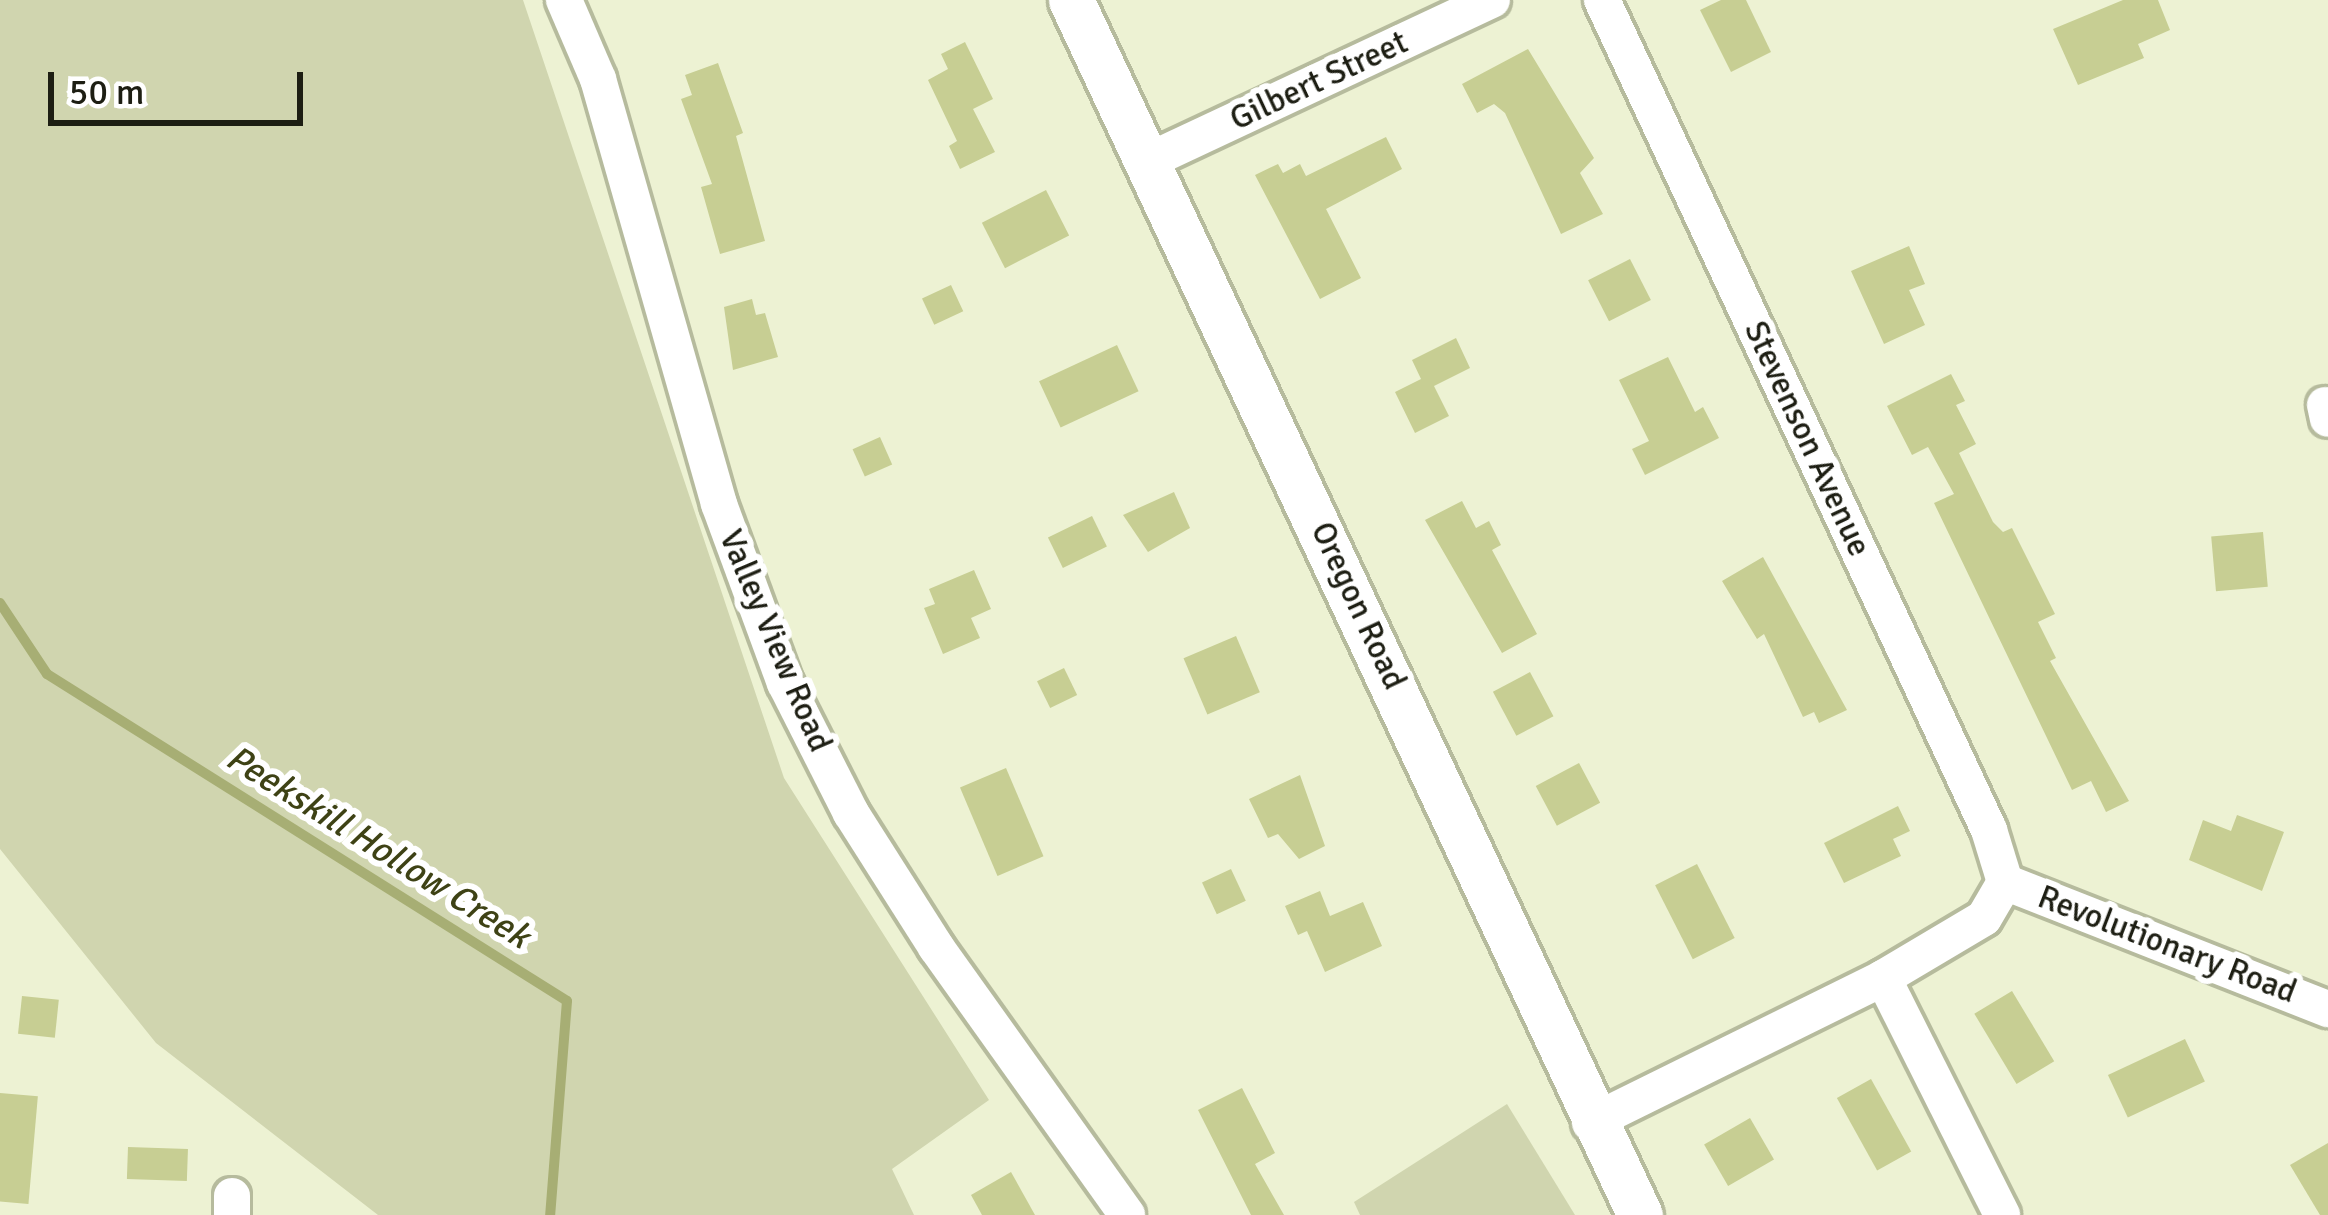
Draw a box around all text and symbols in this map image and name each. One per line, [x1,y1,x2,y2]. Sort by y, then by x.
street label: Gilbert Street [1224,23,1414,139]
scale bar [54,48,309,122]
text: 50 m [69,70,145,115]
street label: Stevenson Avenue [1735,315,1879,563]
street label: Oregon Road [1302,516,1414,696]
street label: Valley View Road [710,524,840,758]
water label: Peekskill Hollow Creek [218,736,538,958]
street label: Revolutionary Road [2032,877,2302,1013]

